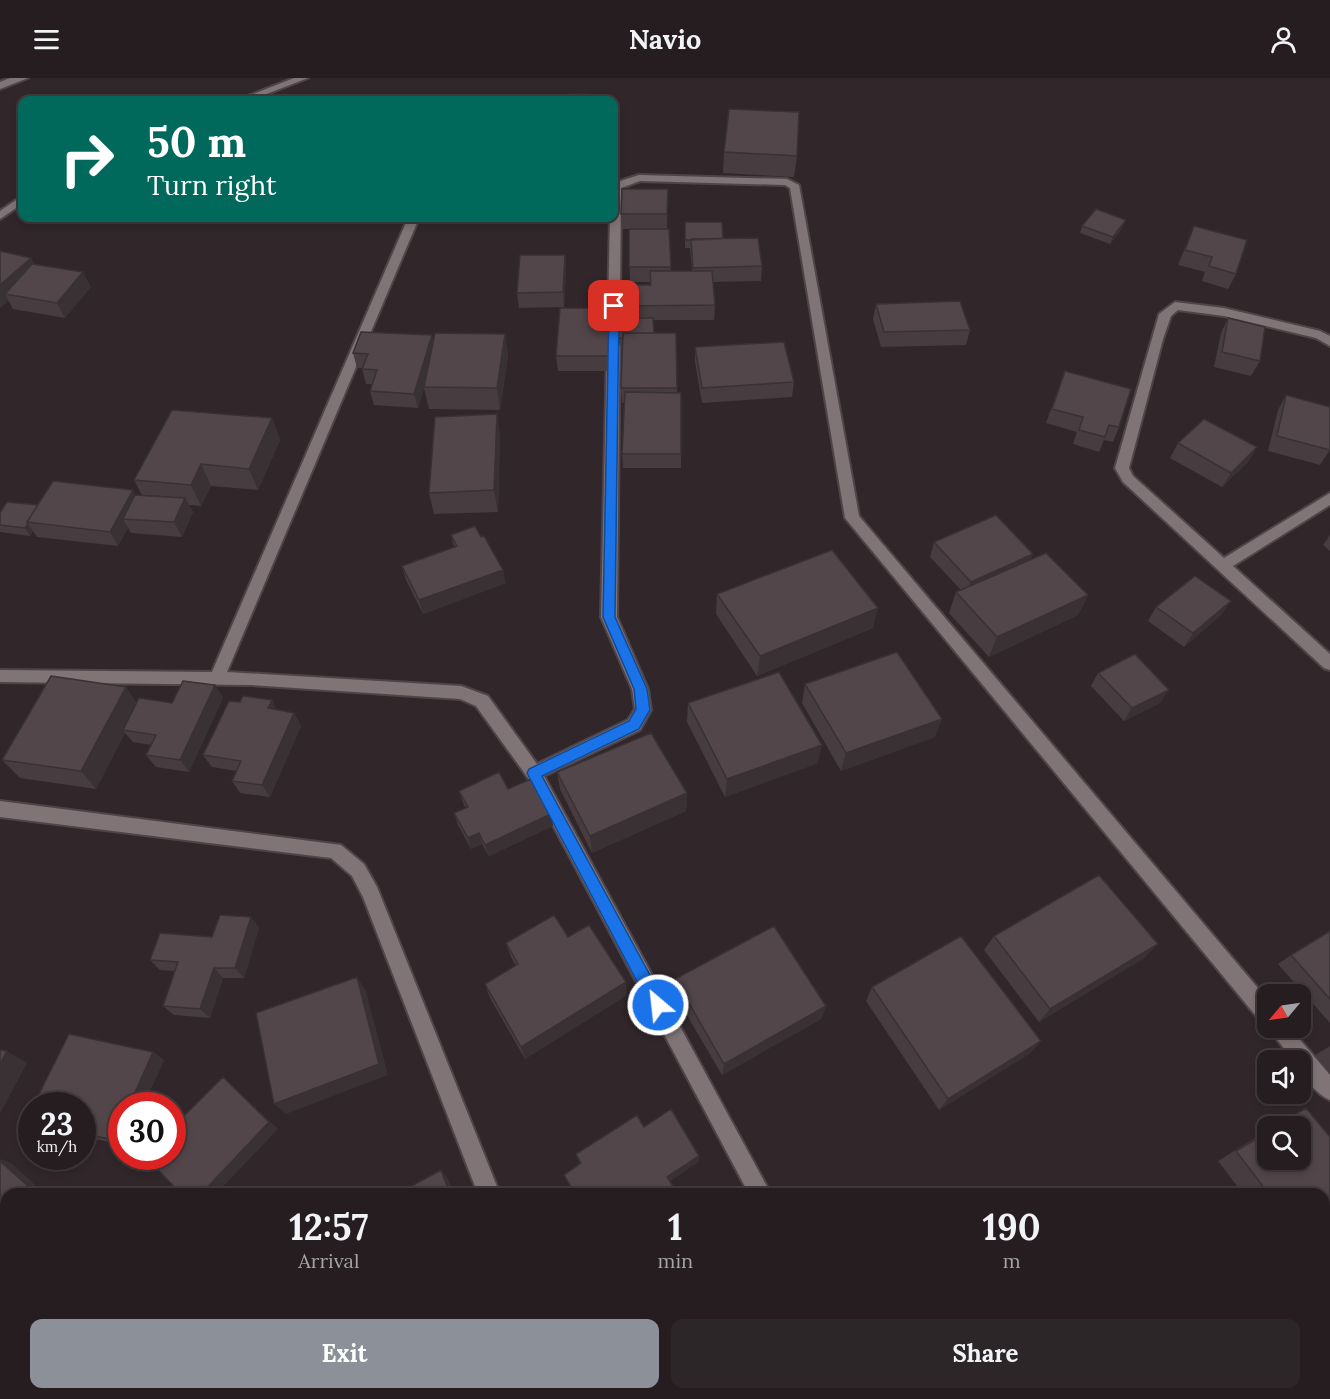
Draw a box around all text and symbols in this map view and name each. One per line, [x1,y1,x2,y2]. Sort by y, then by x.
text: Navio [629,22,701,56]
icon: menu [30,23,63,56]
icon: person [1267,23,1300,56]
text: 50 m [147,115,246,169]
icon: right [48,120,126,198]
text: Turn right [147,168,276,202]
pin [588,280,639,331]
icon: arrive [597,289,630,322]
position arrow [626,973,690,1037]
north arrow [1257,984,1311,1038]
map controls [1257,984,1311,1170]
button: sound [1257,1050,1311,1104]
speed limit sign: 30 [108,1092,186,1170]
text: 23 [41,1105,73,1143]
button: search [1257,1116,1311,1170]
text: km/h [37,1137,77,1156]
text: 12:57 [289,1204,368,1250]
text: 1 [668,1204,683,1250]
text: 190 [982,1204,1041,1250]
text: Arrival [298,1248,359,1273]
text: min [658,1248,693,1273]
text: m [1003,1248,1021,1273]
button: Exit [30,1319,659,1388]
button: Share [671,1319,1300,1388]

